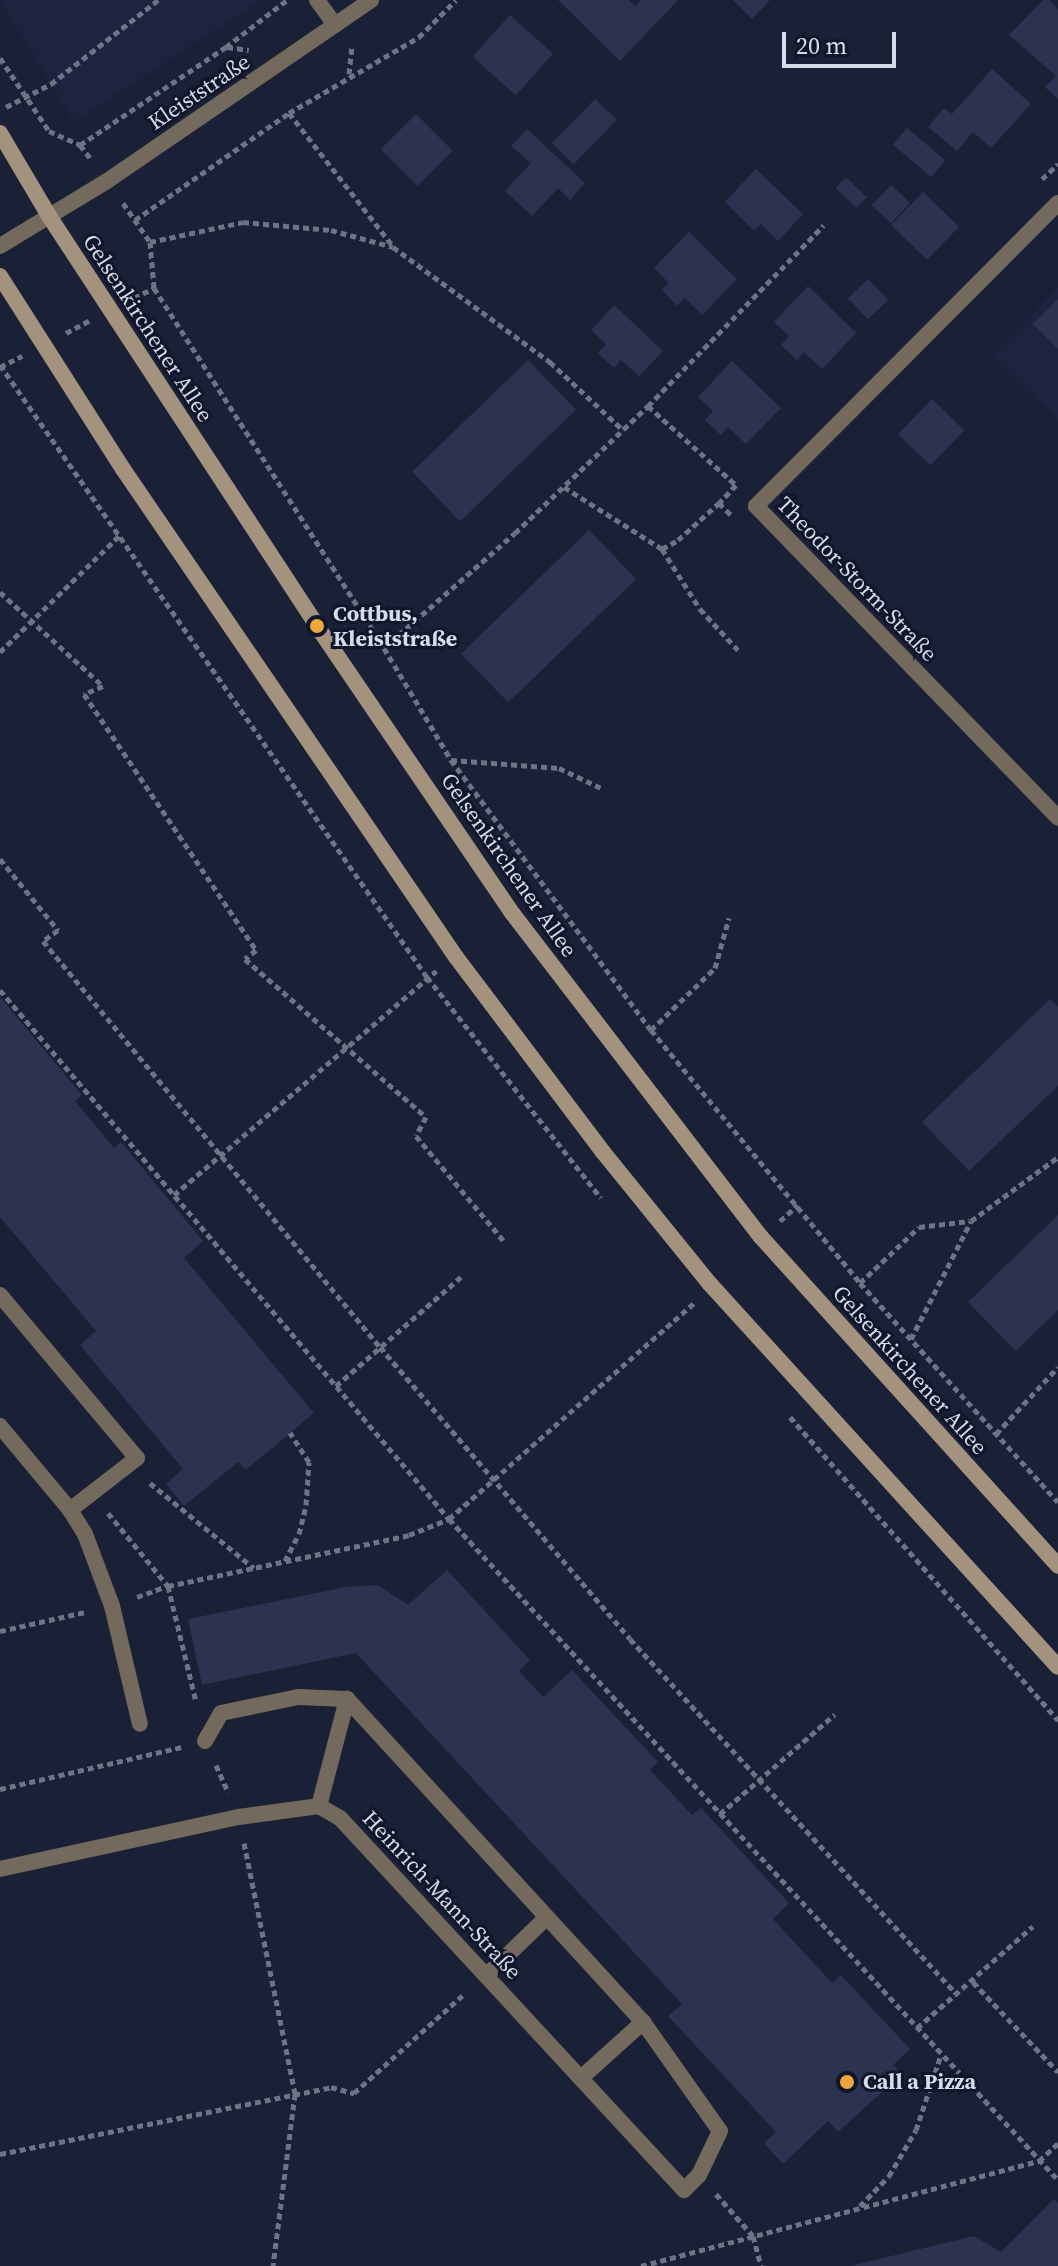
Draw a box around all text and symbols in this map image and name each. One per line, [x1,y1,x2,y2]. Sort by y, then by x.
scale bar [786,16,900,66]
text: 20 m [796,29,847,62]
street label: Kleiststraße [143,48,255,136]
street label: Gelsenkirchener Allee [77,229,219,427]
street label: Theodor-Storm-Straße [771,491,943,667]
place label: Cottbus, Kleiststraße [333,600,457,652]
marker: Cottbus, Kleiststraße [308,617,326,635]
street label: Gelsenkirchener Allee [436,768,582,962]
street label: Gelsenkirchener Allee [827,1280,993,1460]
street label: Heinrich-Mann-Straße [357,1805,527,1985]
place label: Call a Pizza [863,2069,976,2095]
marker: Call a Pizza [838,2073,856,2091]

